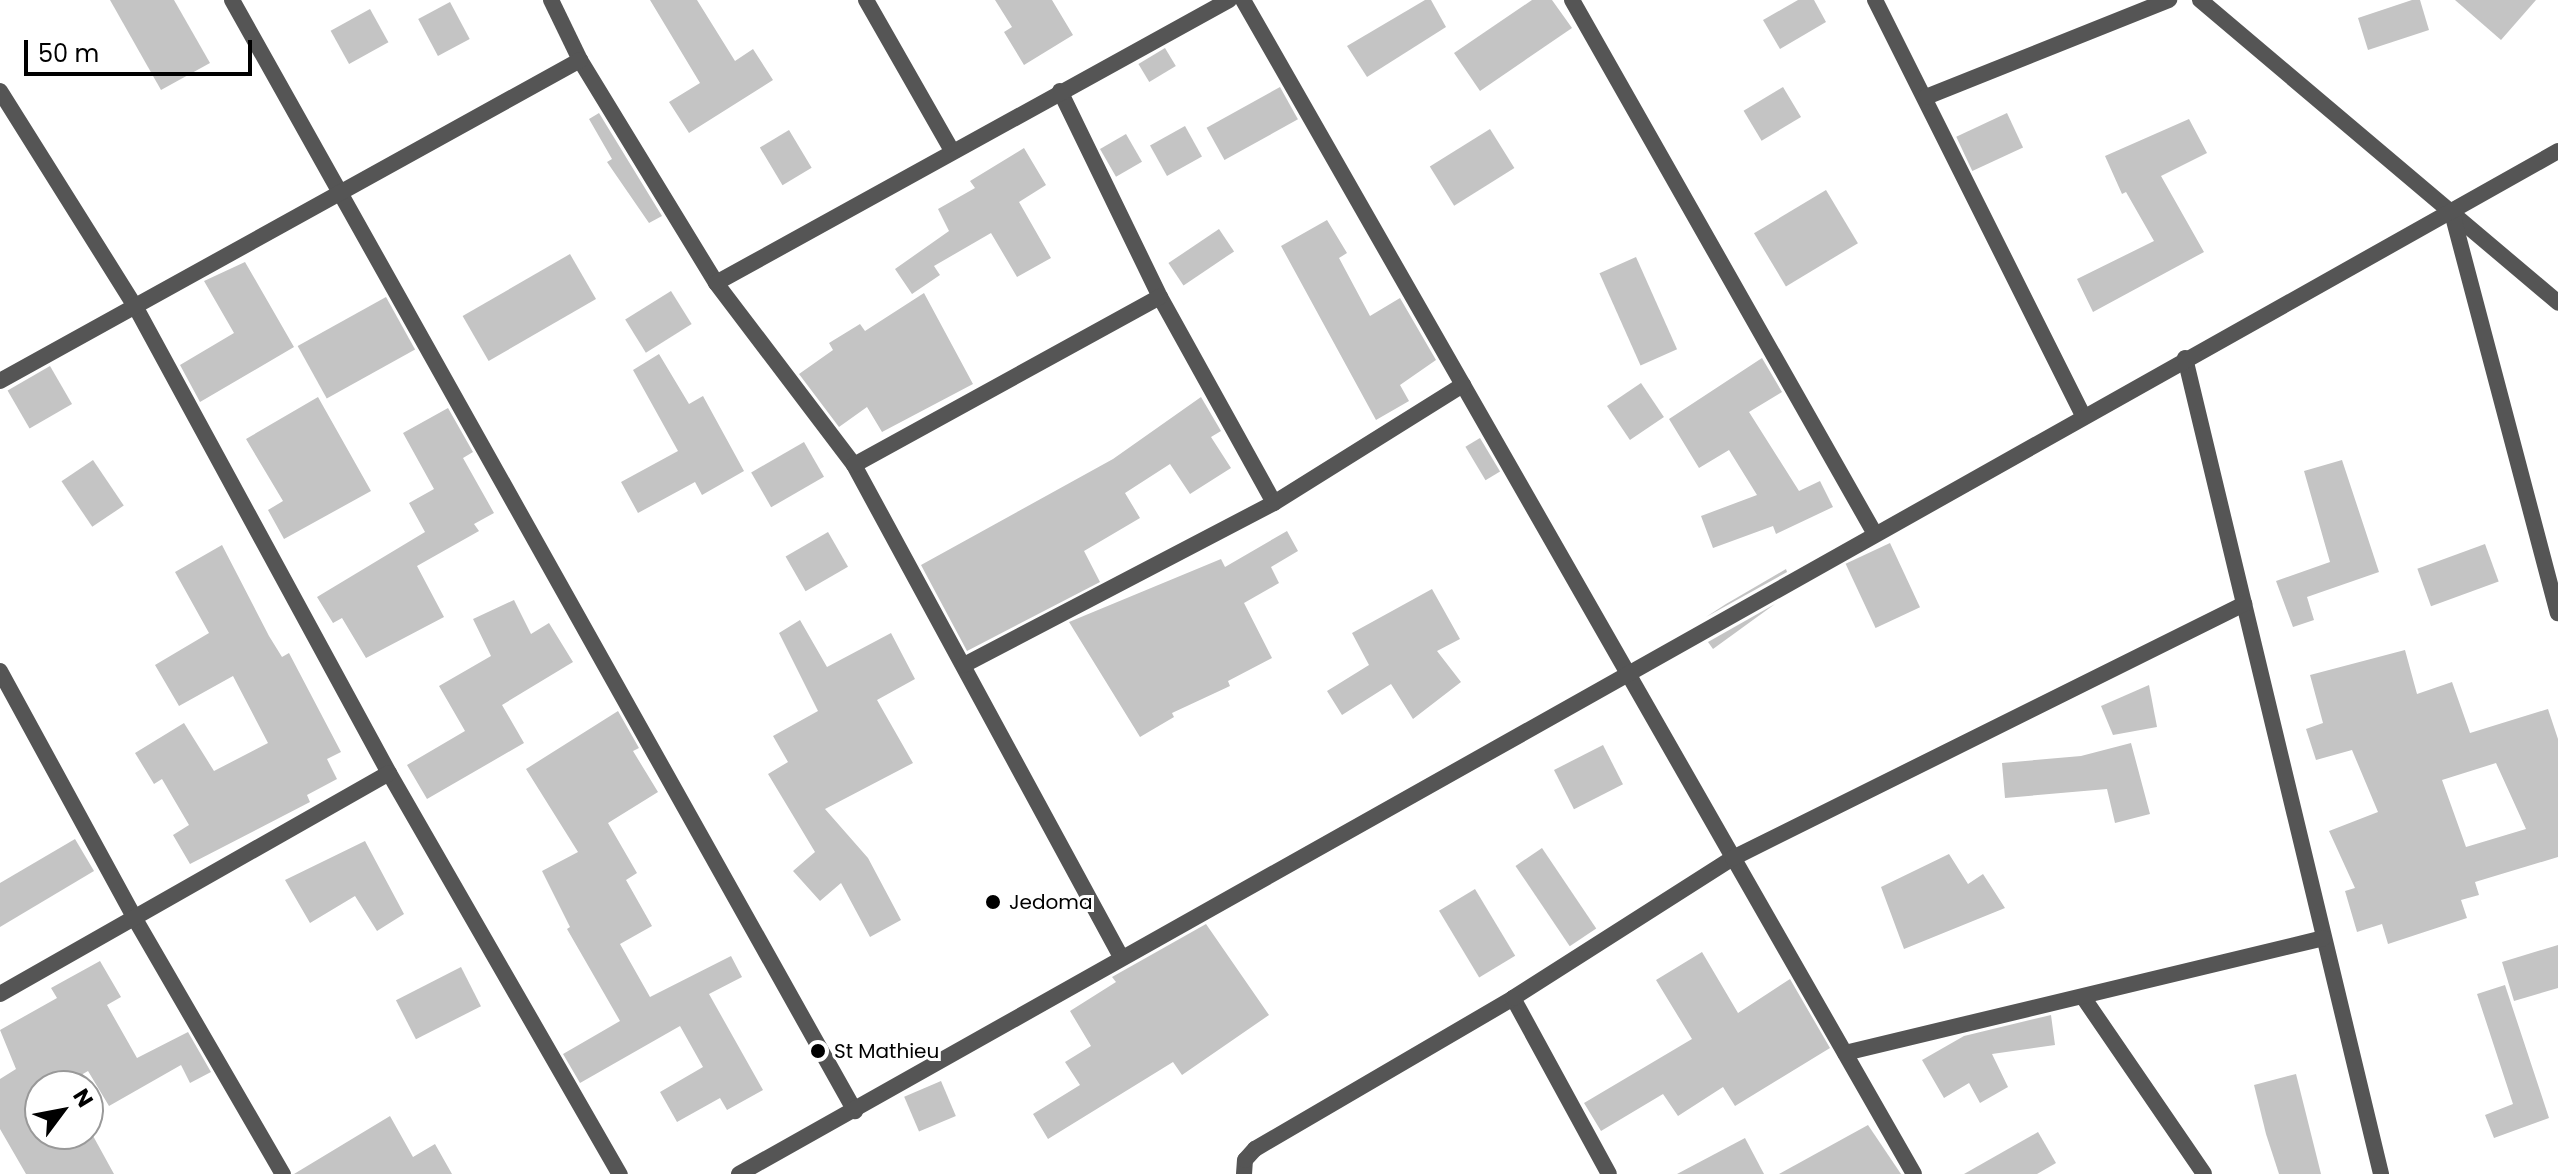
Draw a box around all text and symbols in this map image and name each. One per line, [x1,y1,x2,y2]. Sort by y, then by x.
scale bar [28,24,256,74]
text: 50 m [38,37,99,70]
place label: Jedoma [1009,890,1092,914]
marker: Jedoma [984,893,1002,911]
place label: St Mathieu [834,1039,939,1063]
marker: St Mathieu [809,1042,827,1060]
north arrow [24,1070,104,1150]
text: N [66,1083,101,1113]

